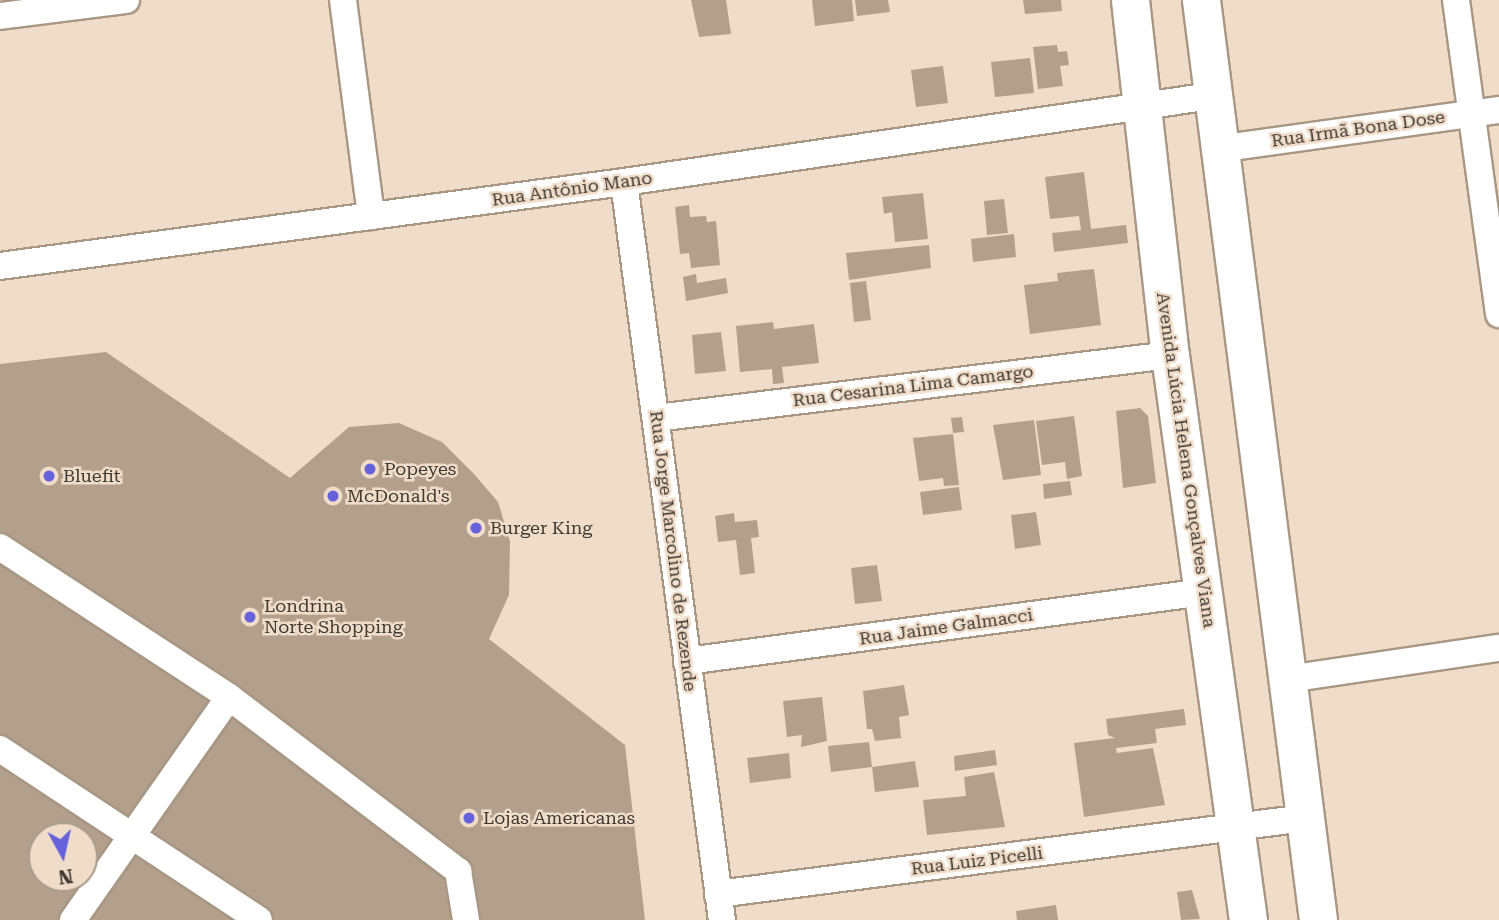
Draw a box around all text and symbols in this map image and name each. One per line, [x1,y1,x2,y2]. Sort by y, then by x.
street label: Rua Irmã Bona Dose [1270,106,1446,152]
street label: Rua Antônio Mano [490,167,654,211]
street label: Avenida Lúcia Helena Gonçalves Viana [1152,291,1220,629]
street label: Rua Cesarina Lima Camargo [791,361,1035,411]
street label: Rua Jorge Marcolino de Rezende [645,409,701,693]
place label: Popeyes [384,458,456,480]
marker: Popeyes [362,461,378,477]
place label: Bluefit [63,465,120,487]
marker: Bluefit [41,468,57,484]
place label: McDonald's [347,485,450,507]
marker: McDonald's [325,488,341,504]
place label: Burger King [490,517,593,539]
marker: Burger King [468,520,484,536]
place label: Londrina Norte Shopping [264,596,403,638]
street label: Rua Jaime Galmacci [858,604,1034,650]
marker: Londrina Norte Shopping [242,609,258,625]
place label: Lojas Americanas [483,807,635,829]
marker: Lojas Americanas [461,810,477,826]
north arrow [28,822,98,892]
street label: Rua Luiz Picelli [910,842,1044,880]
text: N [57,864,75,889]

